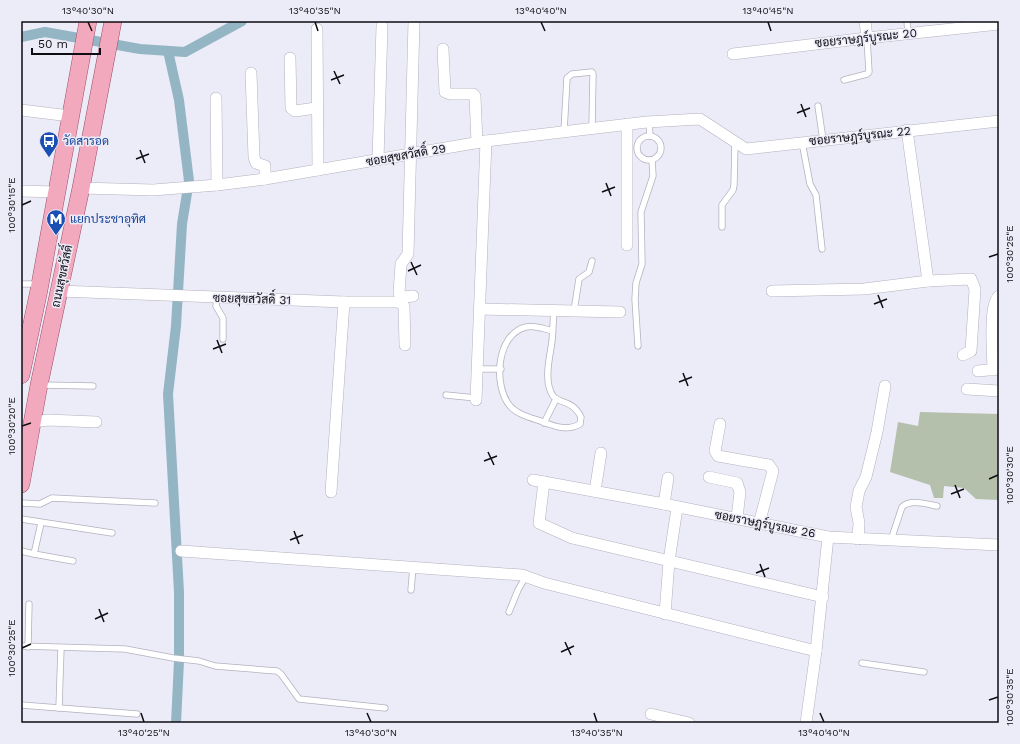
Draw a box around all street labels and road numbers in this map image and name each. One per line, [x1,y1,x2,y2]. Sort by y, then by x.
street label: ซอยราษฎร์บูรณะ 20 [814,25,918,51]
street label: ซอยราษฎร์บูรณะ 22 [808,123,912,149]
street label: ซอยสุขสวัสดิ์ 29 [364,137,447,171]
street label: ถนนสุขสวัสดิ์ [44,243,77,309]
street label: ซอยสุขสวัสดิ์ 31 [213,286,292,309]
street label: ซอยราษฎร์บูรณะ 26 [713,506,817,542]

